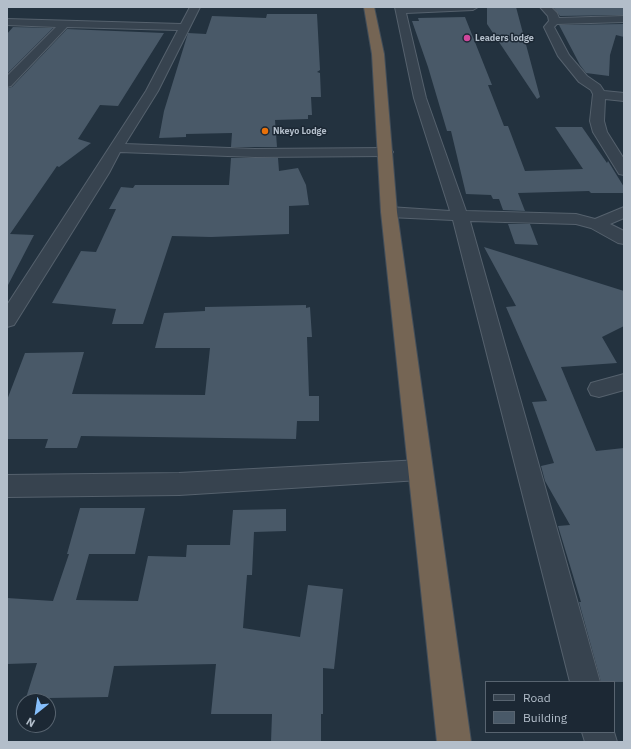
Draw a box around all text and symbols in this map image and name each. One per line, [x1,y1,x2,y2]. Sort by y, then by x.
marker: Leaders lodge [462,33,472,43]
place label: Leaders lodge [475,33,534,43]
marker: Nkeyo Lodge [260,126,270,136]
place label: Nkeyo Lodge [273,126,327,136]
legend [485,681,615,733]
text: Road [523,690,551,705]
north arrow [16,693,56,733]
text: Building [523,710,567,725]
text: N [24,714,37,731]

